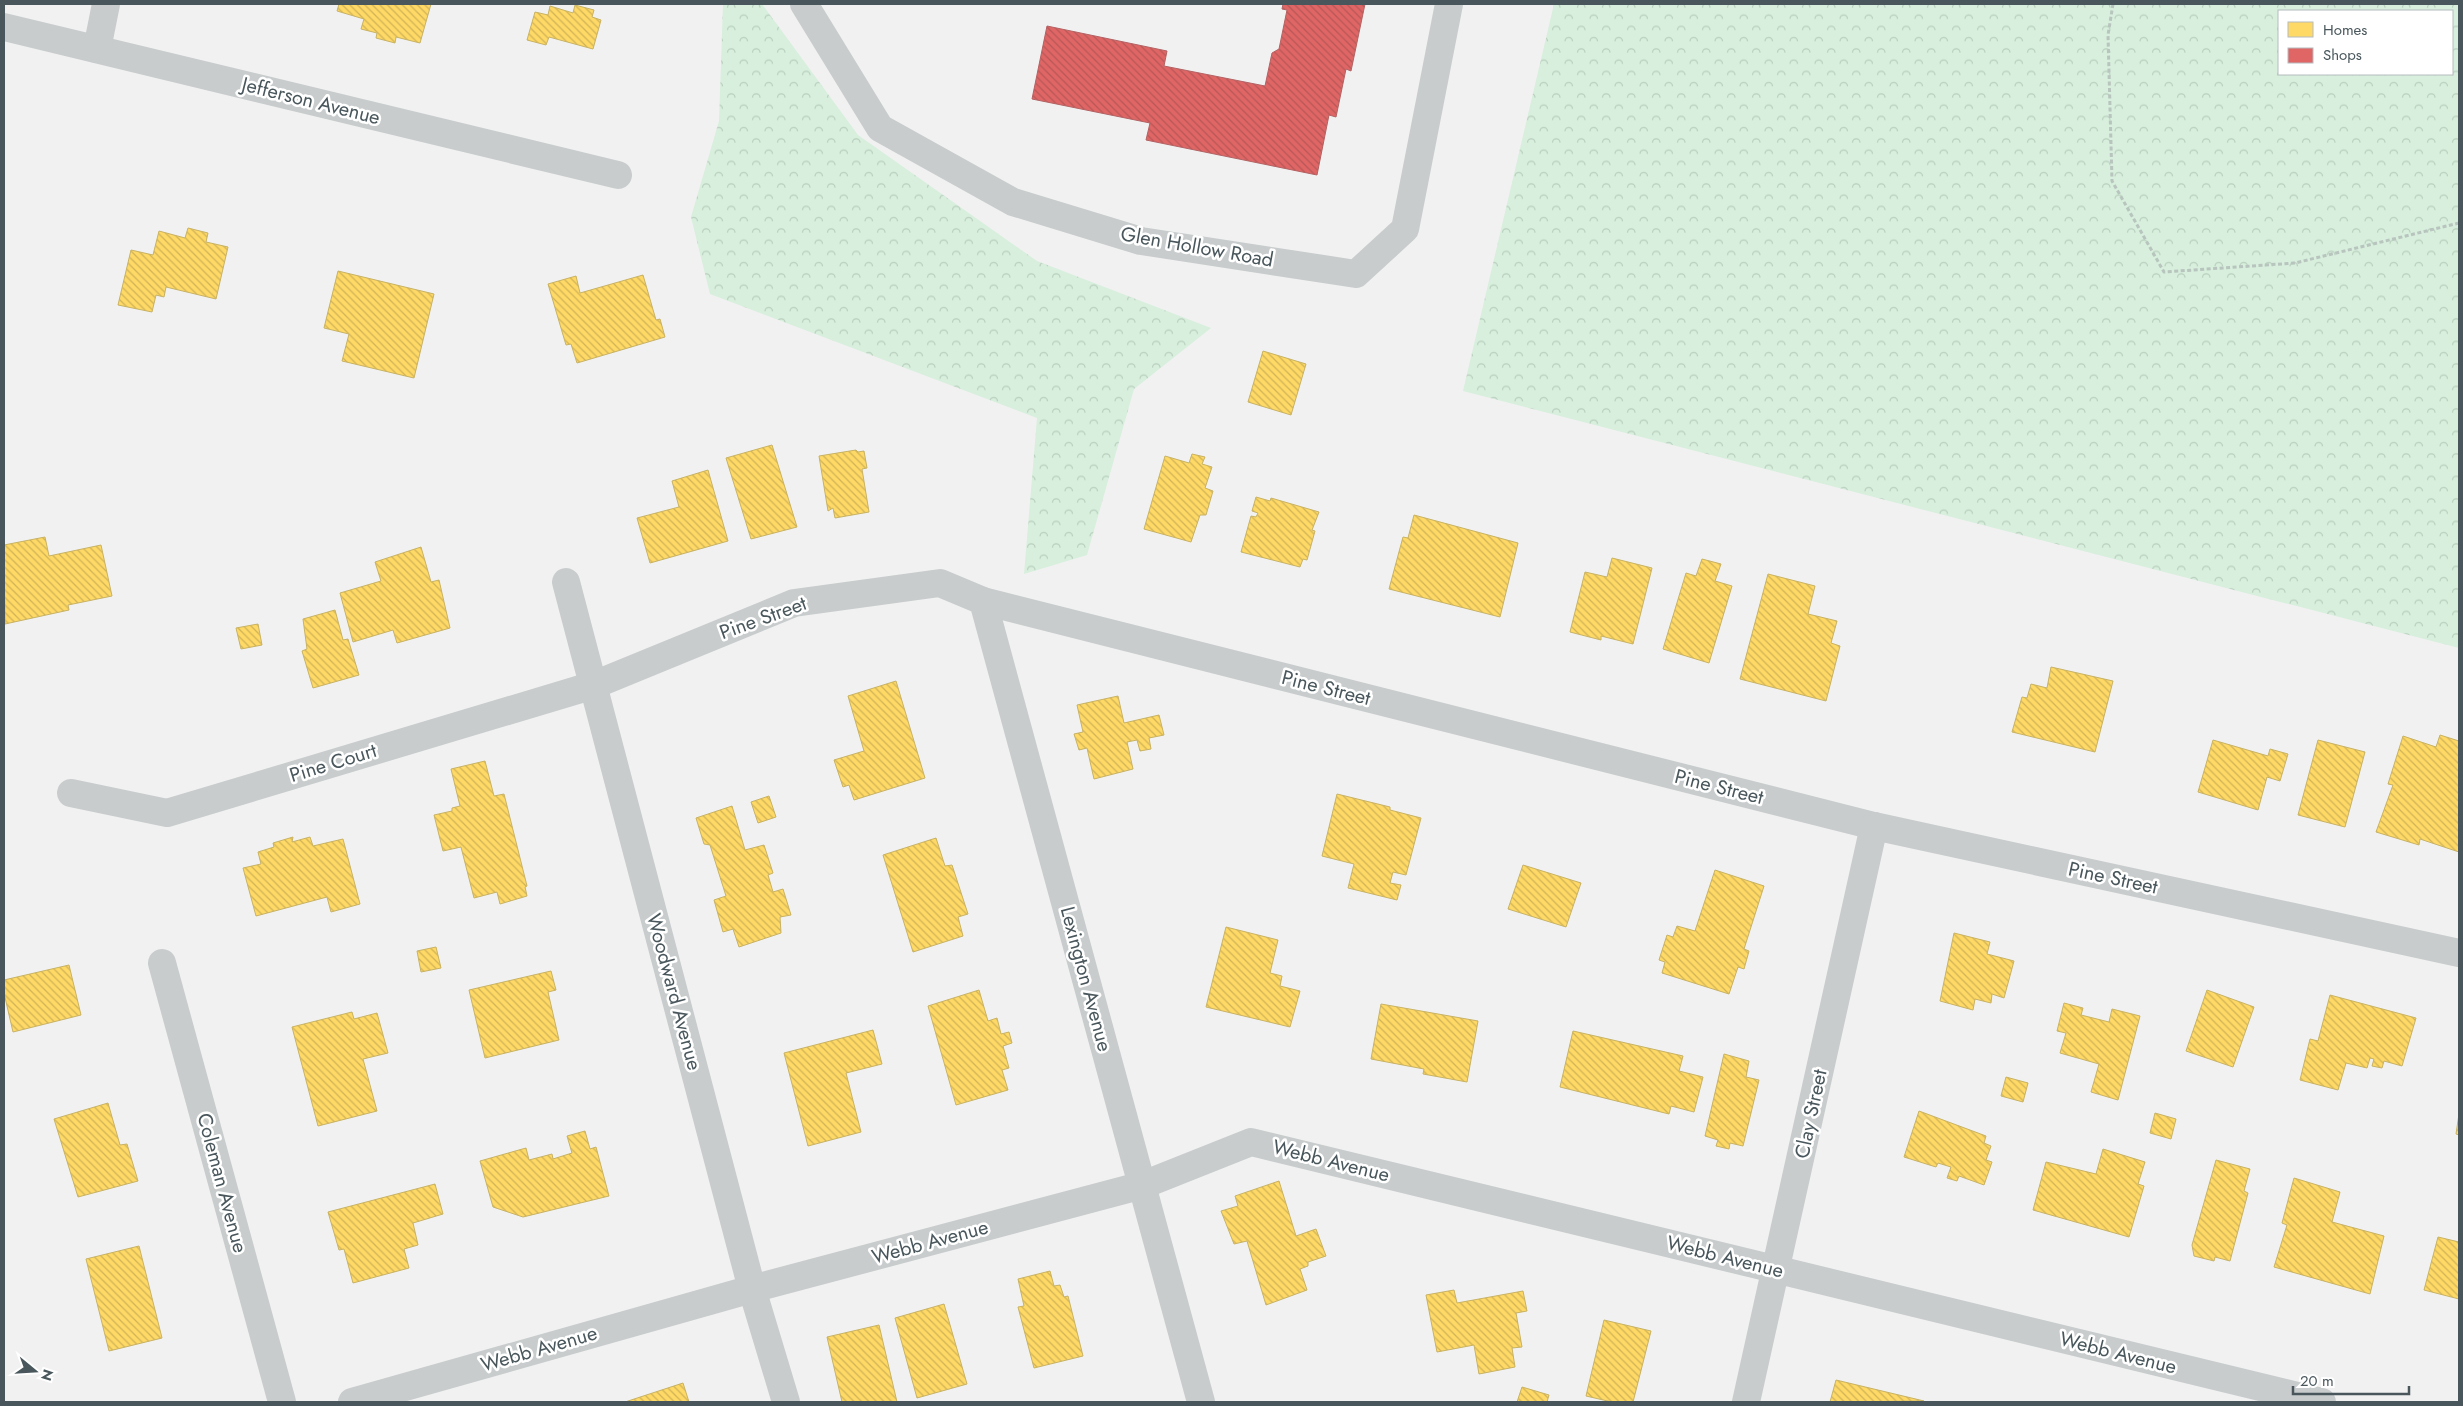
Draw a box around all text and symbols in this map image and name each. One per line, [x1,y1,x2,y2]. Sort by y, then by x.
legend [2278,10,2453,75]
text: Homes [2323,19,2367,41]
text: Shops [2323,44,2362,66]
street label: Jefferson Avenue [236,69,383,132]
street label: Glen Hollow Road [1118,219,1276,275]
street label: Pine Street [715,589,811,647]
street label: Pine Street [1278,663,1374,713]
street label: Pine Court [286,736,380,790]
street label: Pine Street [1671,762,1767,812]
street label: Pine Street [2066,854,2161,902]
street label: Lexington Avenue [1053,903,1119,1055]
street label: Woodward Avenue [639,910,709,1074]
street label: Clay Street [1787,1067,1835,1161]
street label: Coleman Avenue [189,1110,255,1256]
street label: Webb Avenue [1269,1132,1393,1190]
street label: Webb Avenue [868,1213,992,1271]
street label: Webb Avenue [1663,1228,1787,1286]
street label: Webb Avenue [478,1319,600,1379]
street label: Webb Avenue [2056,1324,2180,1382]
north arrow [10,1346,60,1396]
scale bar [2293,1364,2409,1396]
text: N [36,1367,59,1383]
text: 20 m [2300,1370,2334,1392]

